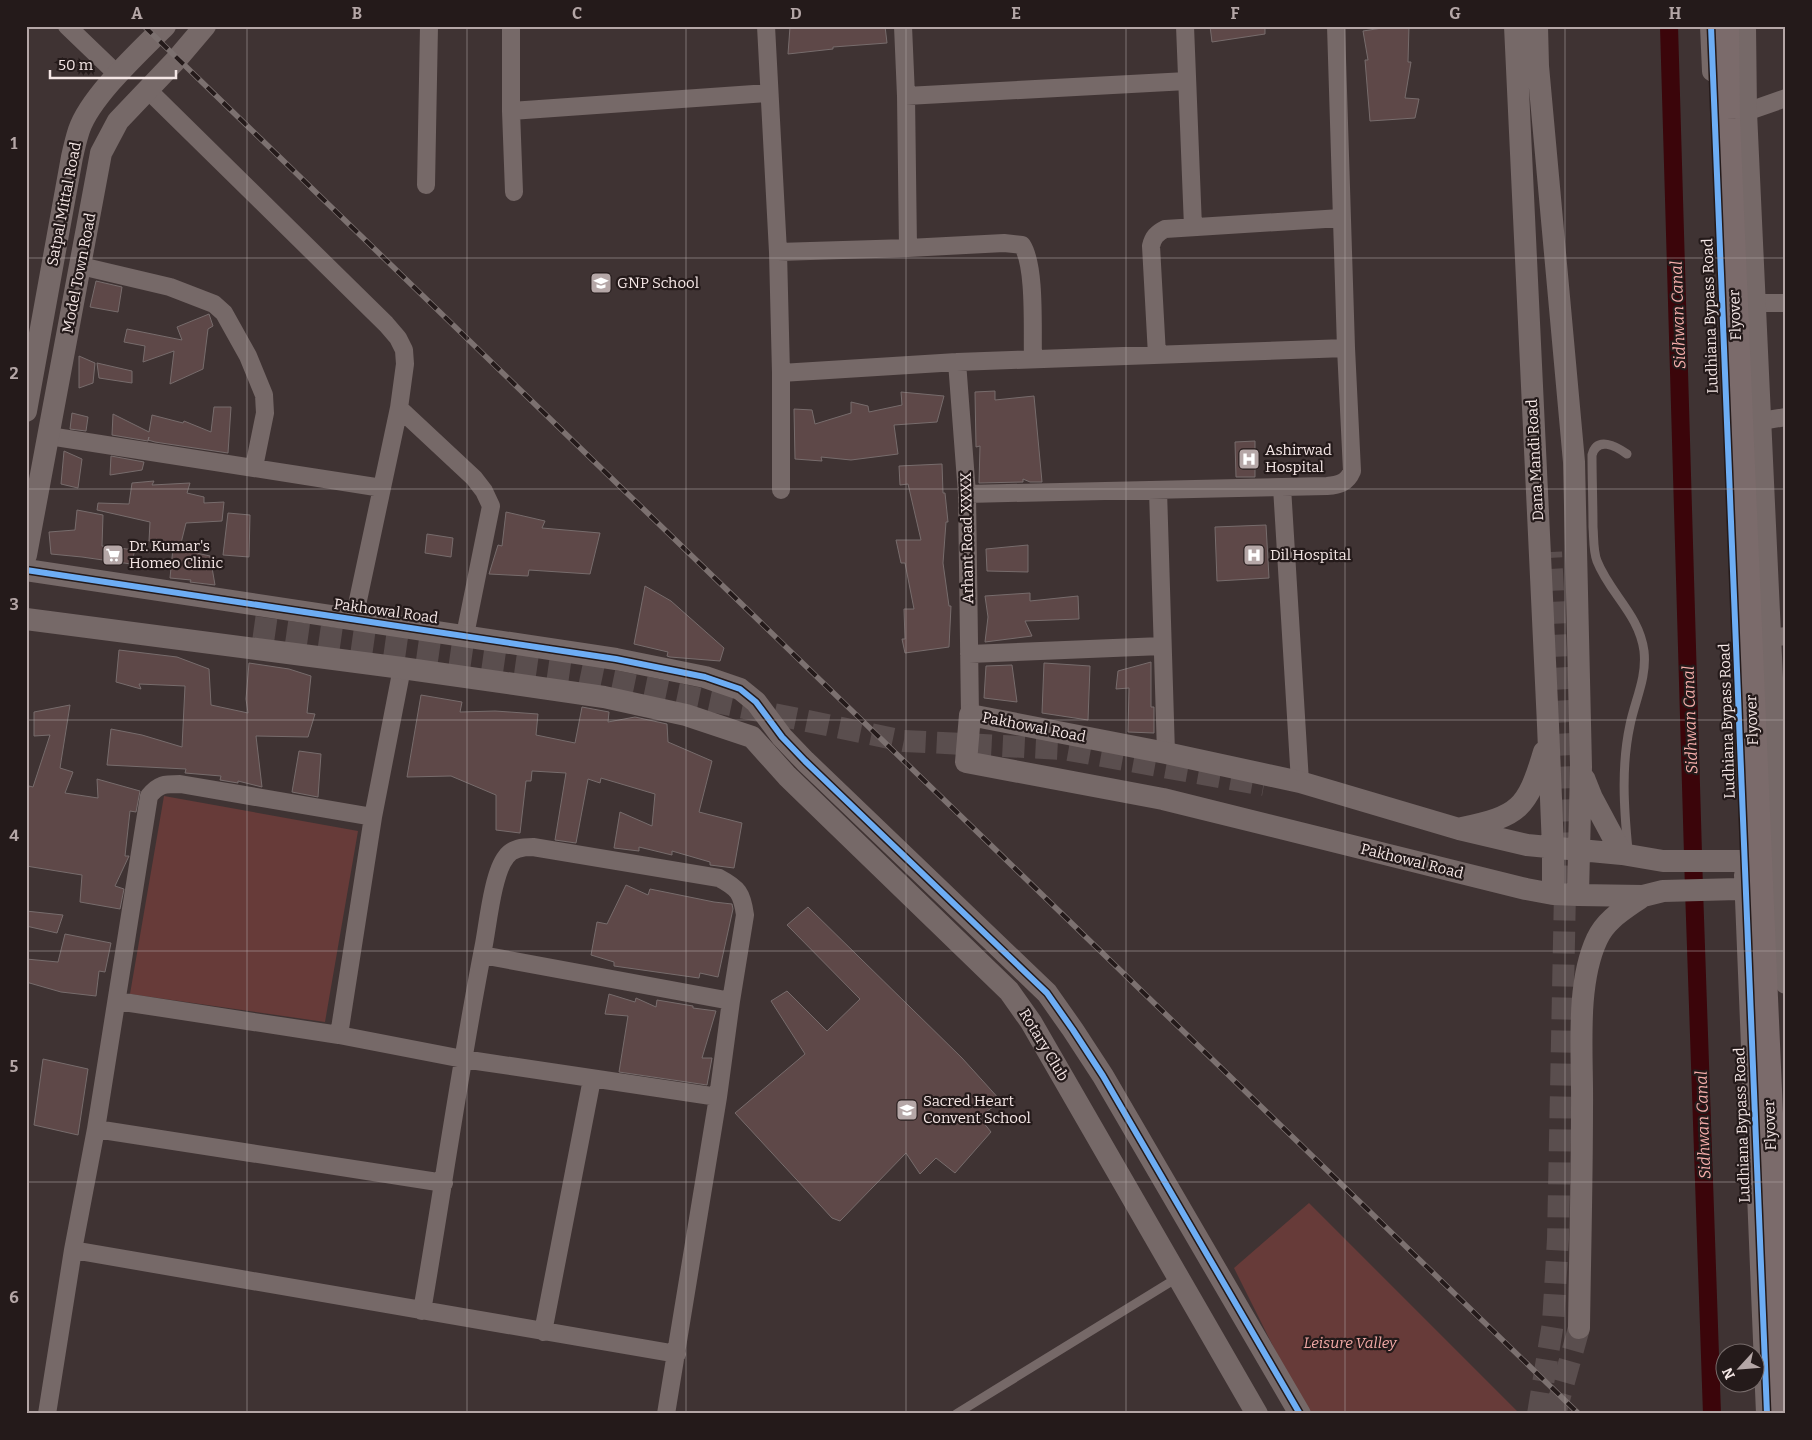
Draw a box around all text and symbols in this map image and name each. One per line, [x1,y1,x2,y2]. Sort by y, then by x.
text: A [131,4,143,23]
text: B [352,4,362,23]
text: C [572,4,582,23]
text: D [790,4,802,23]
text: E [1011,4,1021,23]
text: F [1231,4,1240,23]
text: G [1449,4,1461,23]
text: H [1669,4,1682,23]
scale bar [50,48,176,80]
text: 50 m [58,56,94,74]
text: 1 [11,134,18,153]
street label: Satpal Mittal Road [43,140,85,268]
street label: Model Town Road [59,211,100,335]
street label: Ludhiana Bypass Road [1698,238,1722,394]
water label: Sidhwan Canal [1667,261,1689,369]
school or university icon: GNP School [589,271,613,295]
place label: GNP School [617,274,699,292]
street label: Flyover [1725,289,1745,341]
text: 2 [9,364,19,383]
street label: Dana Mandi Road [1523,399,1547,521]
place label: Ashirwad Hospital [1265,441,1332,476]
hospital icon: Ashirwad Hospital [1237,447,1261,471]
street label: Arhant Road XXXX [957,472,977,604]
place label: Dr. Kumar's Homeo Clinic [129,537,223,572]
supermarket icon: Dr. Kumar's Homeo Clinic [101,543,125,567]
hospital icon: Dil Hospital [1242,543,1266,567]
place label: Dil Hospital [1270,546,1351,564]
text: 3 [9,595,19,614]
street label: Pakhowal Road [333,595,439,627]
street label: Ludhiana Bypass Road [1715,643,1739,799]
water label: Sidhwan Canal [1679,666,1701,774]
street label: Flyover [1742,694,1762,746]
street label: Pakhowal Road [981,708,1087,746]
text: 4 [9,826,19,845]
street label: Pakhowal Road [1359,840,1465,882]
street label: Rotary Club [1015,1006,1073,1084]
street label: Ludhiana Bypass Road [1730,1047,1754,1203]
text: 5 [10,1057,19,1076]
water label: Sidhwan Canal [1692,1071,1714,1179]
place label: Sacred Heart Convent School [923,1092,1031,1127]
school or university icon: Sacred Heart Convent School [895,1098,919,1122]
street label: Flyover [1760,1099,1780,1151]
text: 6 [9,1288,19,1307]
park label: Leisure Valley [1303,1334,1398,1352]
north arrow [1714,1342,1764,1392]
text: N [1719,1365,1739,1382]

